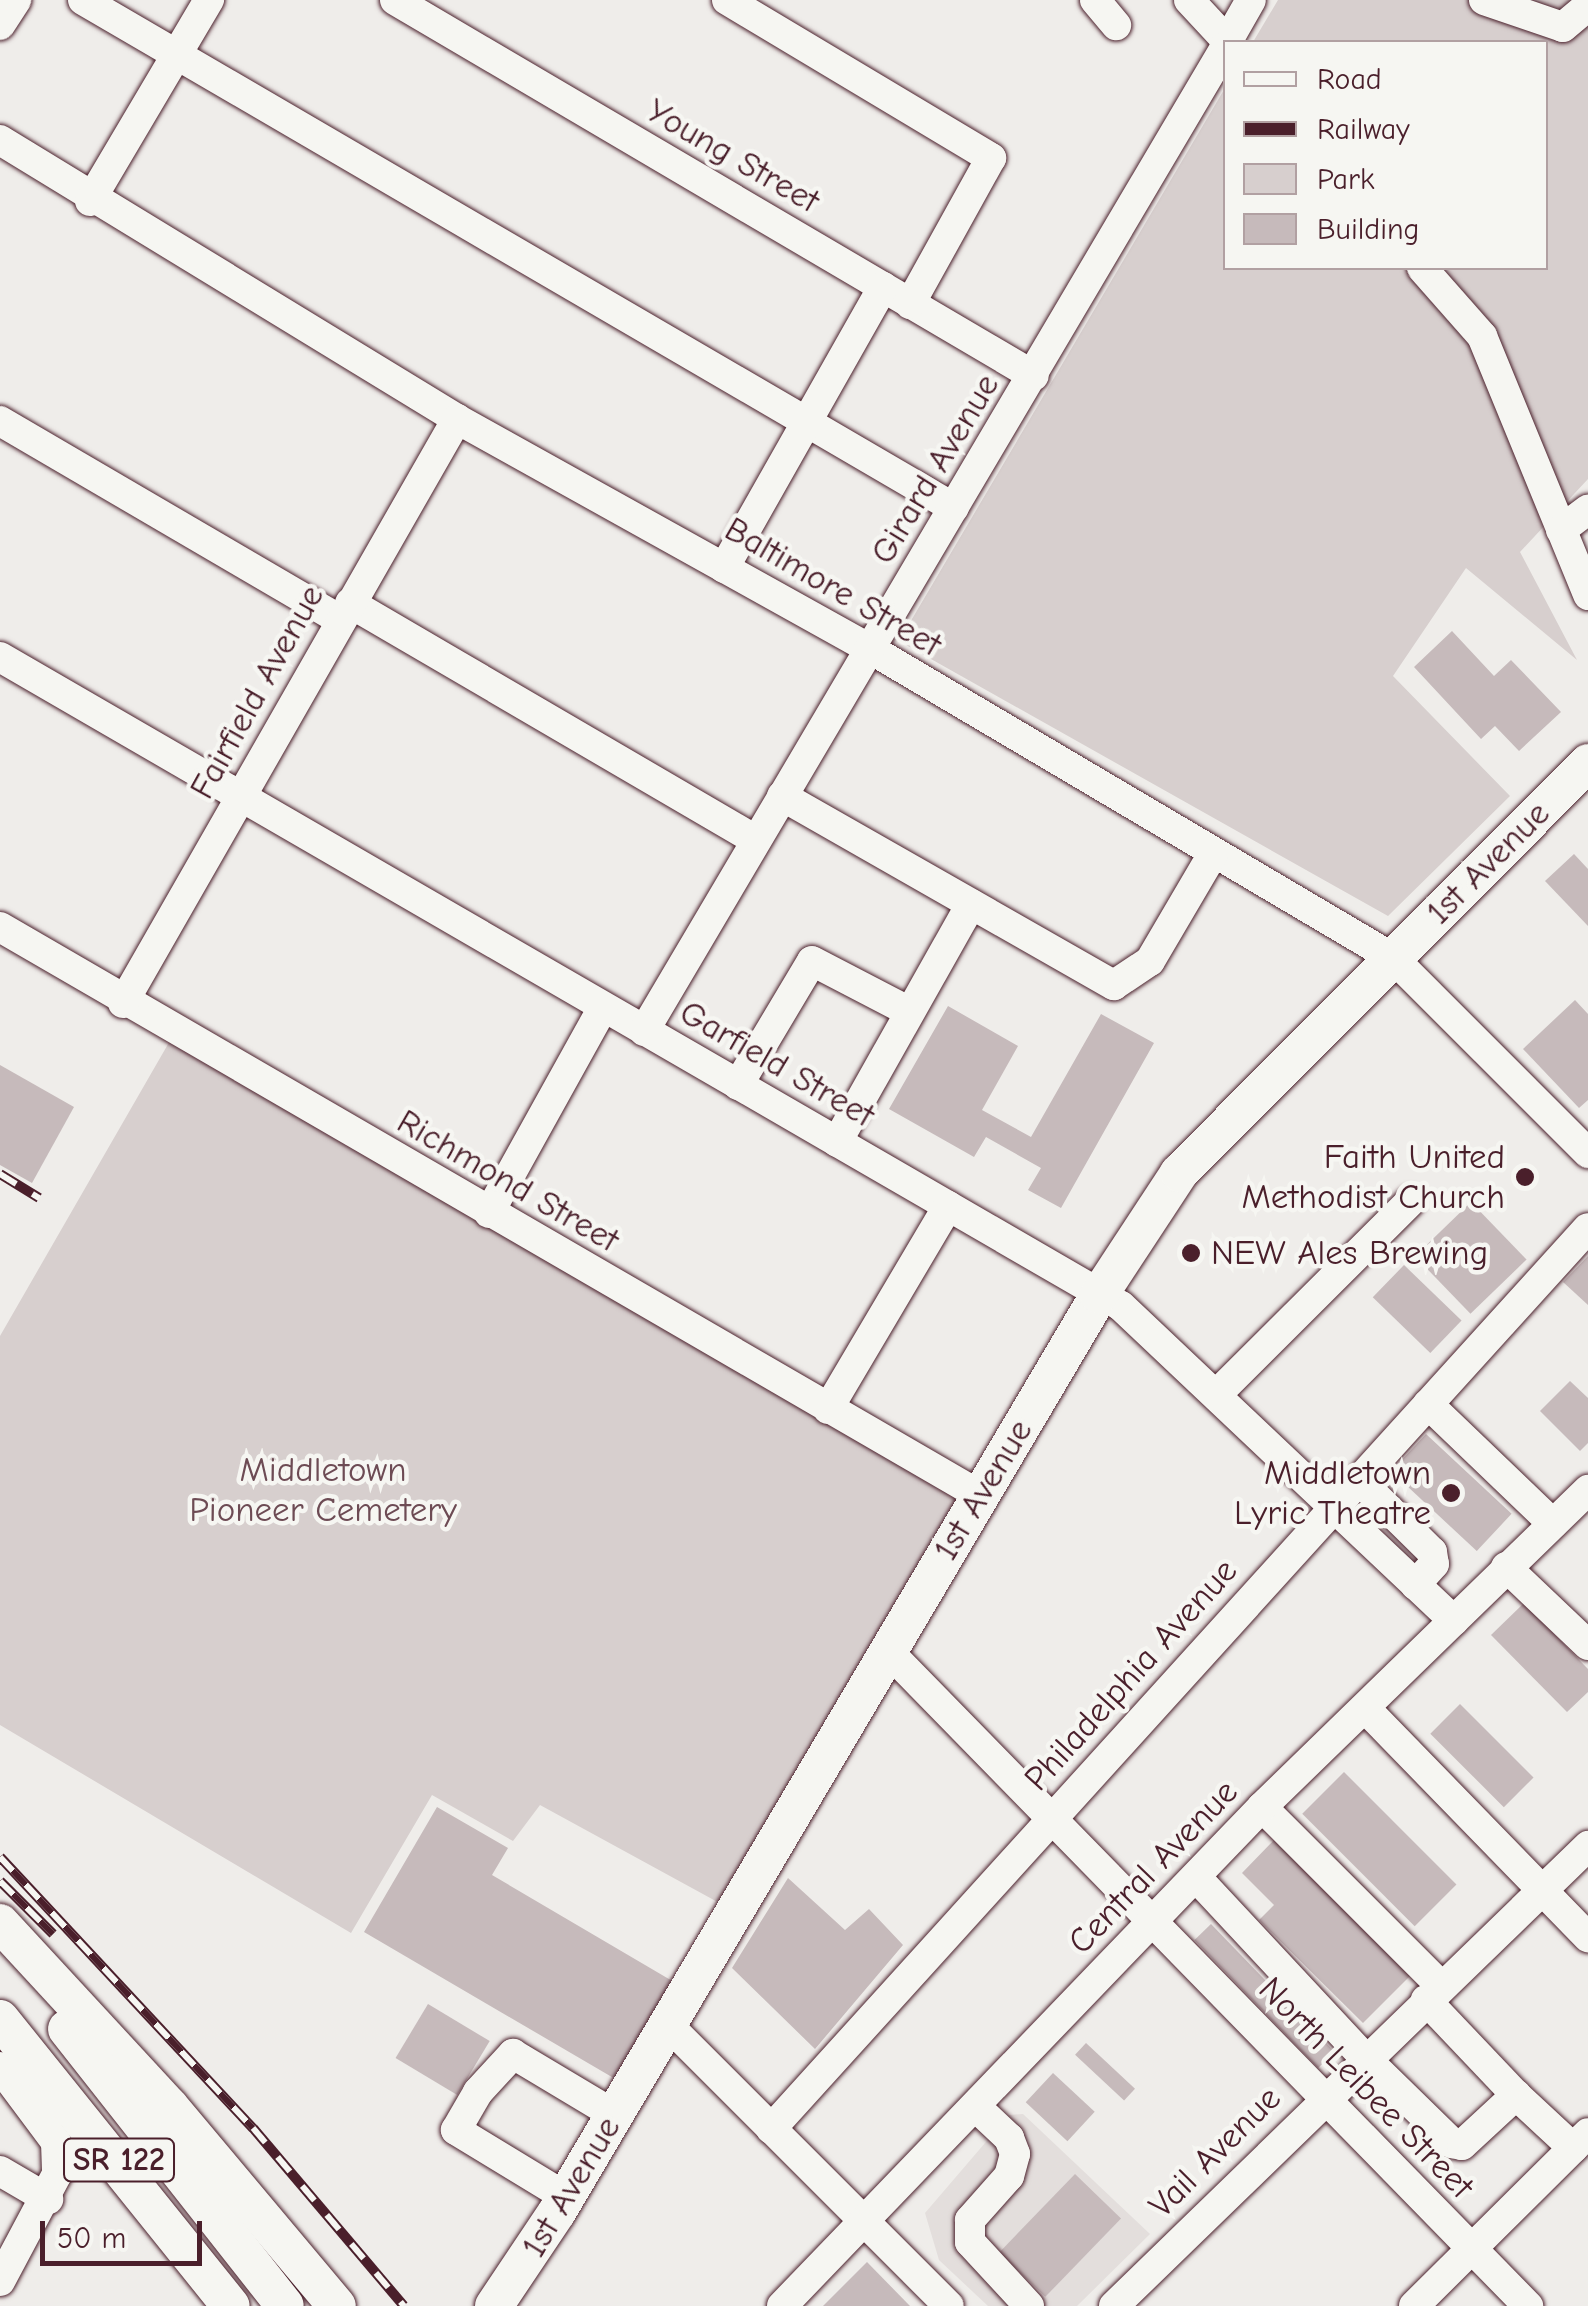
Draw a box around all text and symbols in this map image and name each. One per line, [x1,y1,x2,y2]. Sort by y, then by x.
legend [1223,40,1548,270]
text: Road [1317,62,1382,97]
street label: Young Street [639,90,827,222]
text: Railway [1317,112,1410,147]
text: Park [1317,162,1374,197]
text: Building [1317,212,1420,247]
street label: Girard Avenue [862,366,1008,572]
street label: Baltimore Street [717,508,949,666]
street label: Fairfield Avenue [181,578,333,806]
street label: 1st Avenue [1418,793,1558,933]
street label: Garfield Street [672,991,882,1137]
street label: Richmond Street [390,1101,626,1261]
place label: Faith United Methodist Church [1241,1136,1505,1218]
marker: Faith United Methodist Church [1514,1166,1536,1188]
place label: NEW Ales Brewing [1211,1232,1488,1274]
marker: NEW Ales Brewing [1180,1242,1202,1264]
street label: 1st Avenue [925,1412,1041,1568]
park label: Middletown Pioneer Cemetery [189,1449,457,1531]
place label: Middletown Lyric Theatre [1234,1452,1431,1534]
marker: Middletown Lyric Theatre [1440,1482,1462,1504]
street label: Philadelphia Avenue [1016,1550,1246,1800]
street label: Central Avenue [1060,1771,1246,1963]
street label: North Leibee Street [1250,1969,1482,2207]
street label: Vail Avenue [1141,2078,1289,2226]
street label: 1st Avenue [513,2109,629,2265]
road number: SR 122 [62,2133,176,2187]
scale bar [45,2201,208,2263]
text: 50 m [57,2221,126,2256]

